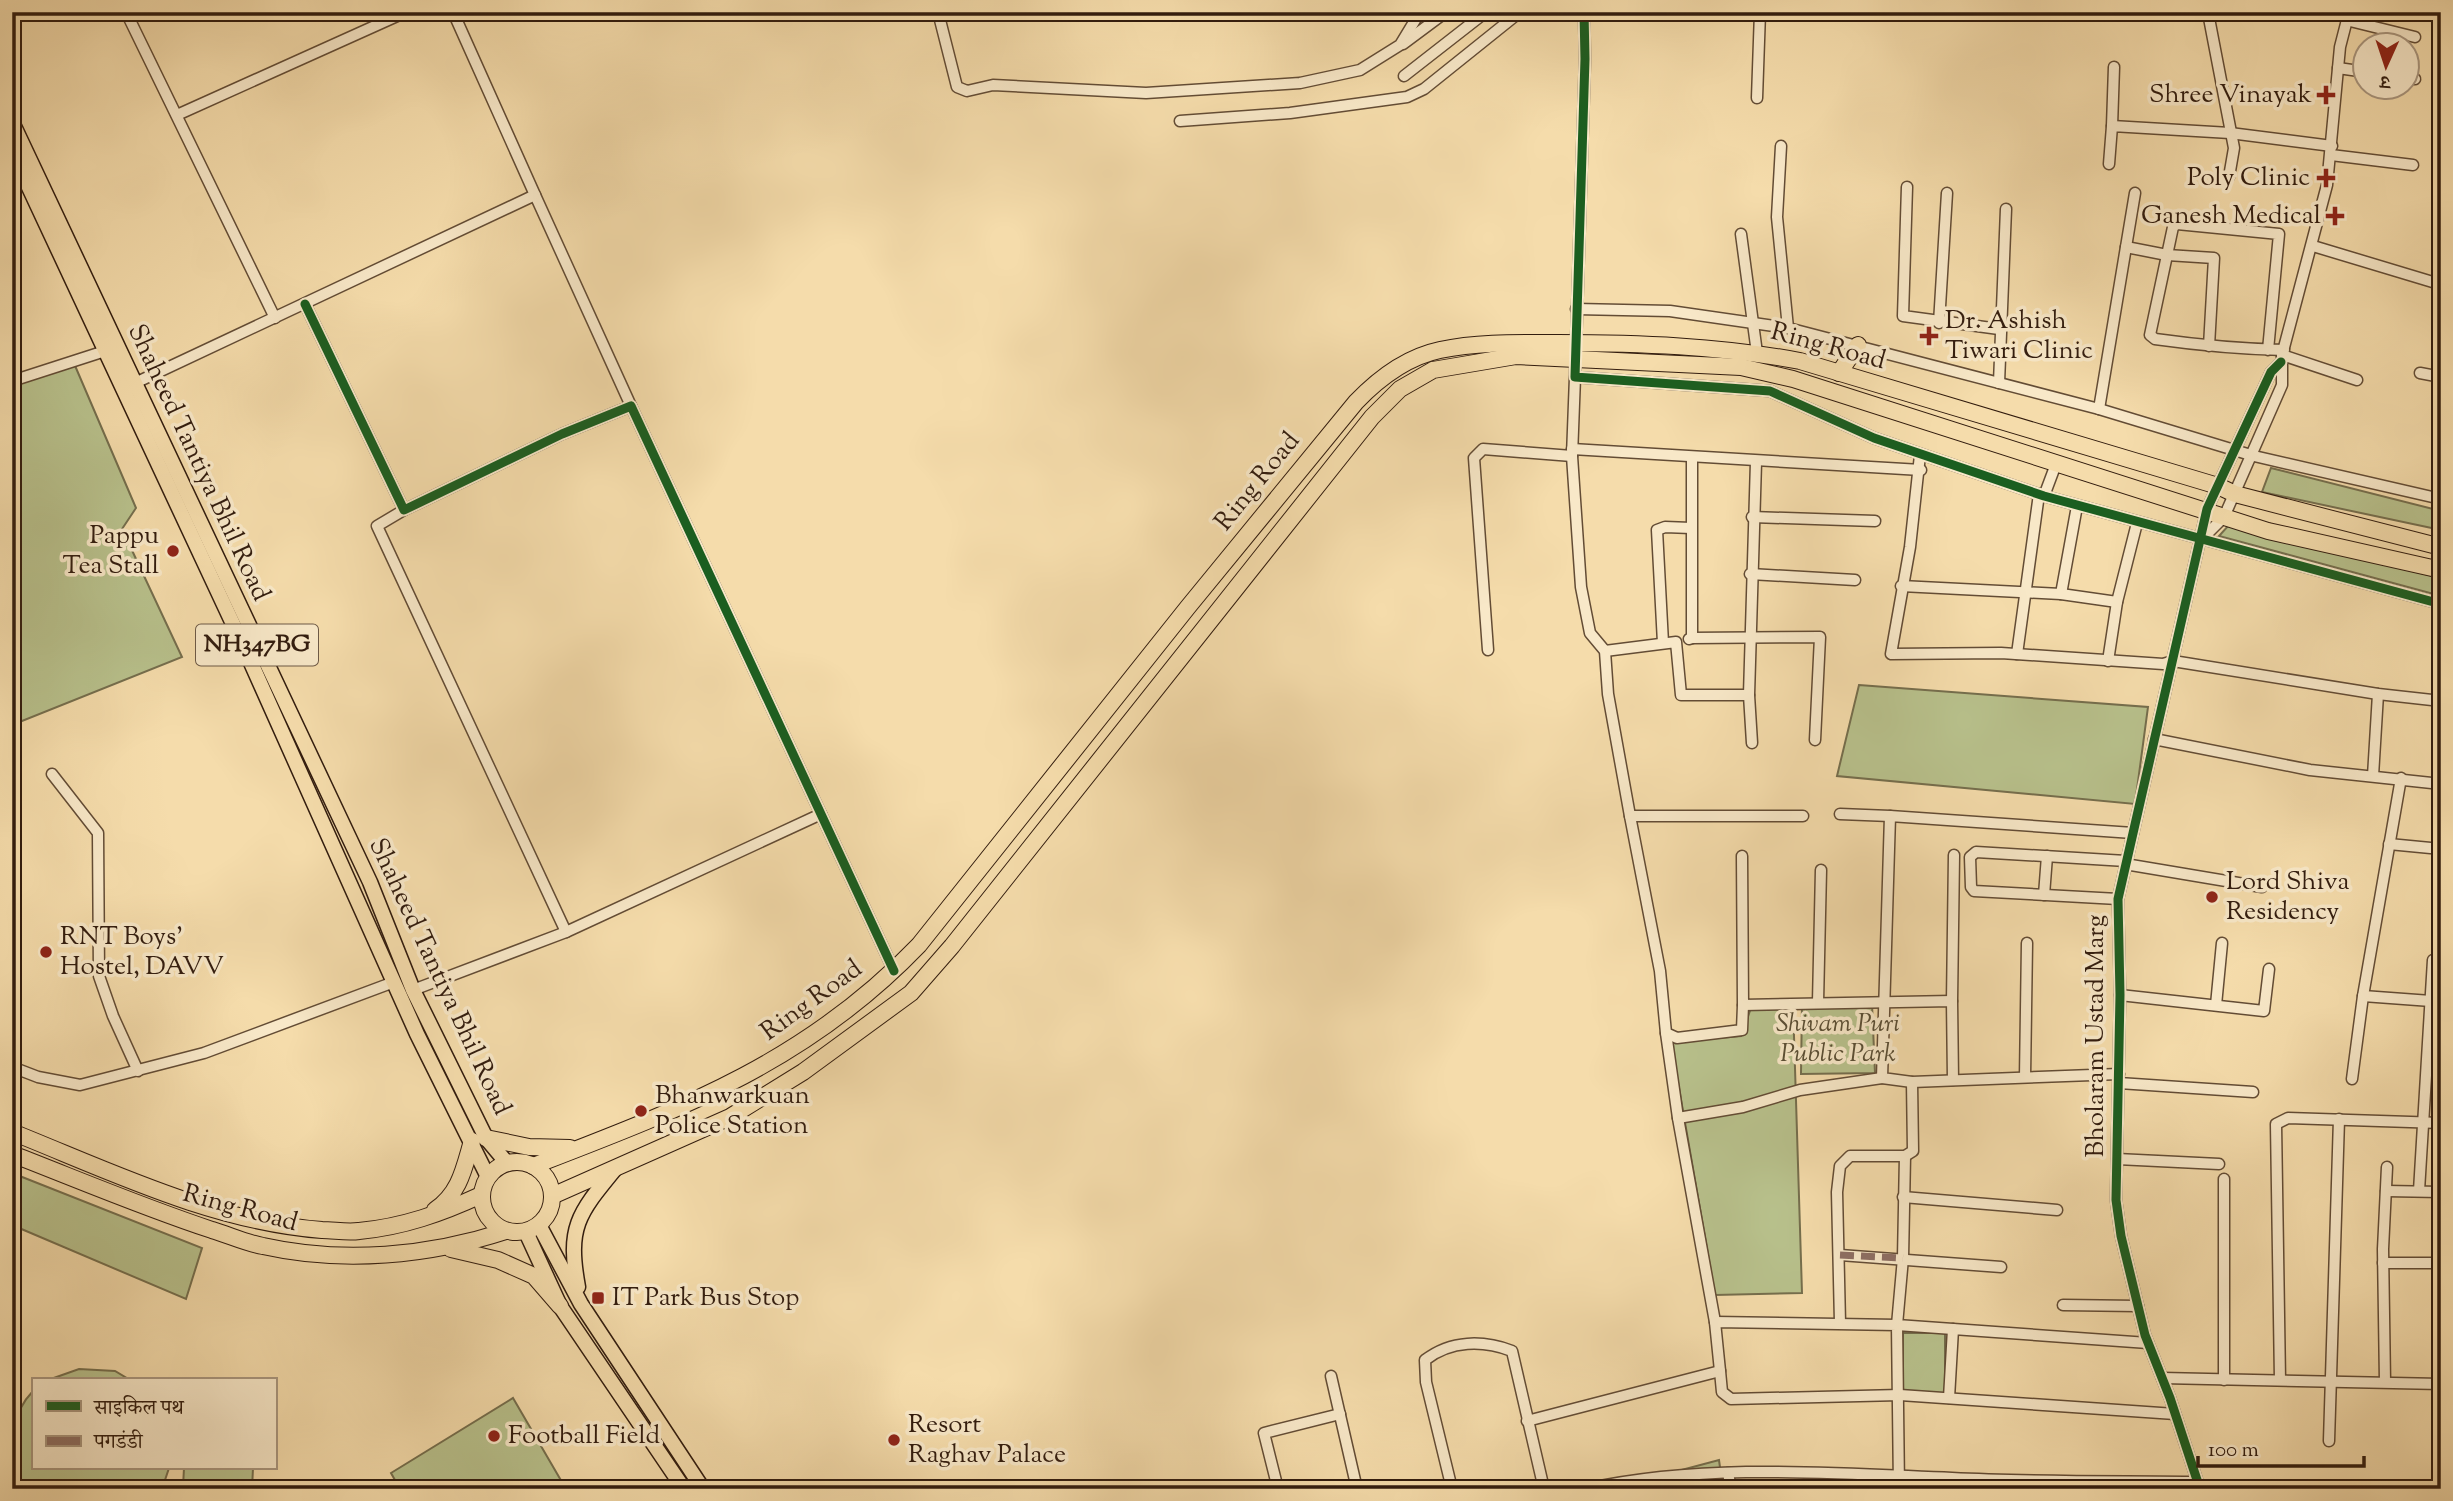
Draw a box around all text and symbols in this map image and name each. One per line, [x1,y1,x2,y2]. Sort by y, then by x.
north arrow [2352,32,2422,102]
text: उ [2378,67,2393,94]
place label: Shree Vinayak [2149,77,2312,114]
marker: Shree Vinayak [2318,87,2334,103]
place label: Poly Clinic [2187,160,2310,197]
marker: Poly Clinic [2316,168,2336,188]
place label: Ganesh Medical [2141,198,2321,235]
marker: Ganesh Medical [2327,208,2343,224]
place label: Dr. Ashish Tiwari Clinic [1945,303,2093,370]
street label: Ring Road [1766,314,1890,380]
street label: Shaheed Tantiya Bhil Road [117,318,279,608]
marker: Dr. Ashish Tiwari Clinic [1919,326,1939,346]
street label: Ring Road [1207,424,1310,539]
place label: Pappu Tea Stall [62,518,159,585]
marker: Pappu Tea Stall [165,543,181,559]
road number: NH347BG [196,624,318,666]
street label: Shaheed Tantiya Bhil Road [358,832,520,1122]
place label: Lord Shiva Residency [2226,864,2349,931]
marker: Lord Shiva Residency [2204,889,2220,905]
street label: Bholaram Ustad Marg [2078,914,2115,1158]
place label: RNT Boys' Hostel, DAVV [60,919,224,986]
marker: RNT Boys' Hostel, DAVV [38,944,54,960]
street label: Ring Road [753,951,871,1051]
park label: Shivam Puri Public Park [1776,1006,1900,1073]
place label: Bhanwarkuan Police Station [655,1078,810,1145]
marker: Bhanwarkuan Police Station [633,1103,649,1119]
street label: Ring Road [178,1176,302,1242]
place label: IT Park Bus Stop [612,1280,800,1317]
marker: IT Park Bus Stop [590,1290,606,1306]
legend [32,1378,276,1470]
text: साइकिल पथ [93,1394,186,1424]
place label: Resort Raghav Palace [908,1407,1066,1474]
place label: Football Field [508,1418,660,1455]
scale bar [2198,1424,2364,1468]
text: पगडंडी [93,1428,144,1458]
marker: Football Field [486,1428,502,1444]
marker: Resort Raghav Palace [886,1432,902,1448]
text: 100 m [2208,1436,2259,1466]

